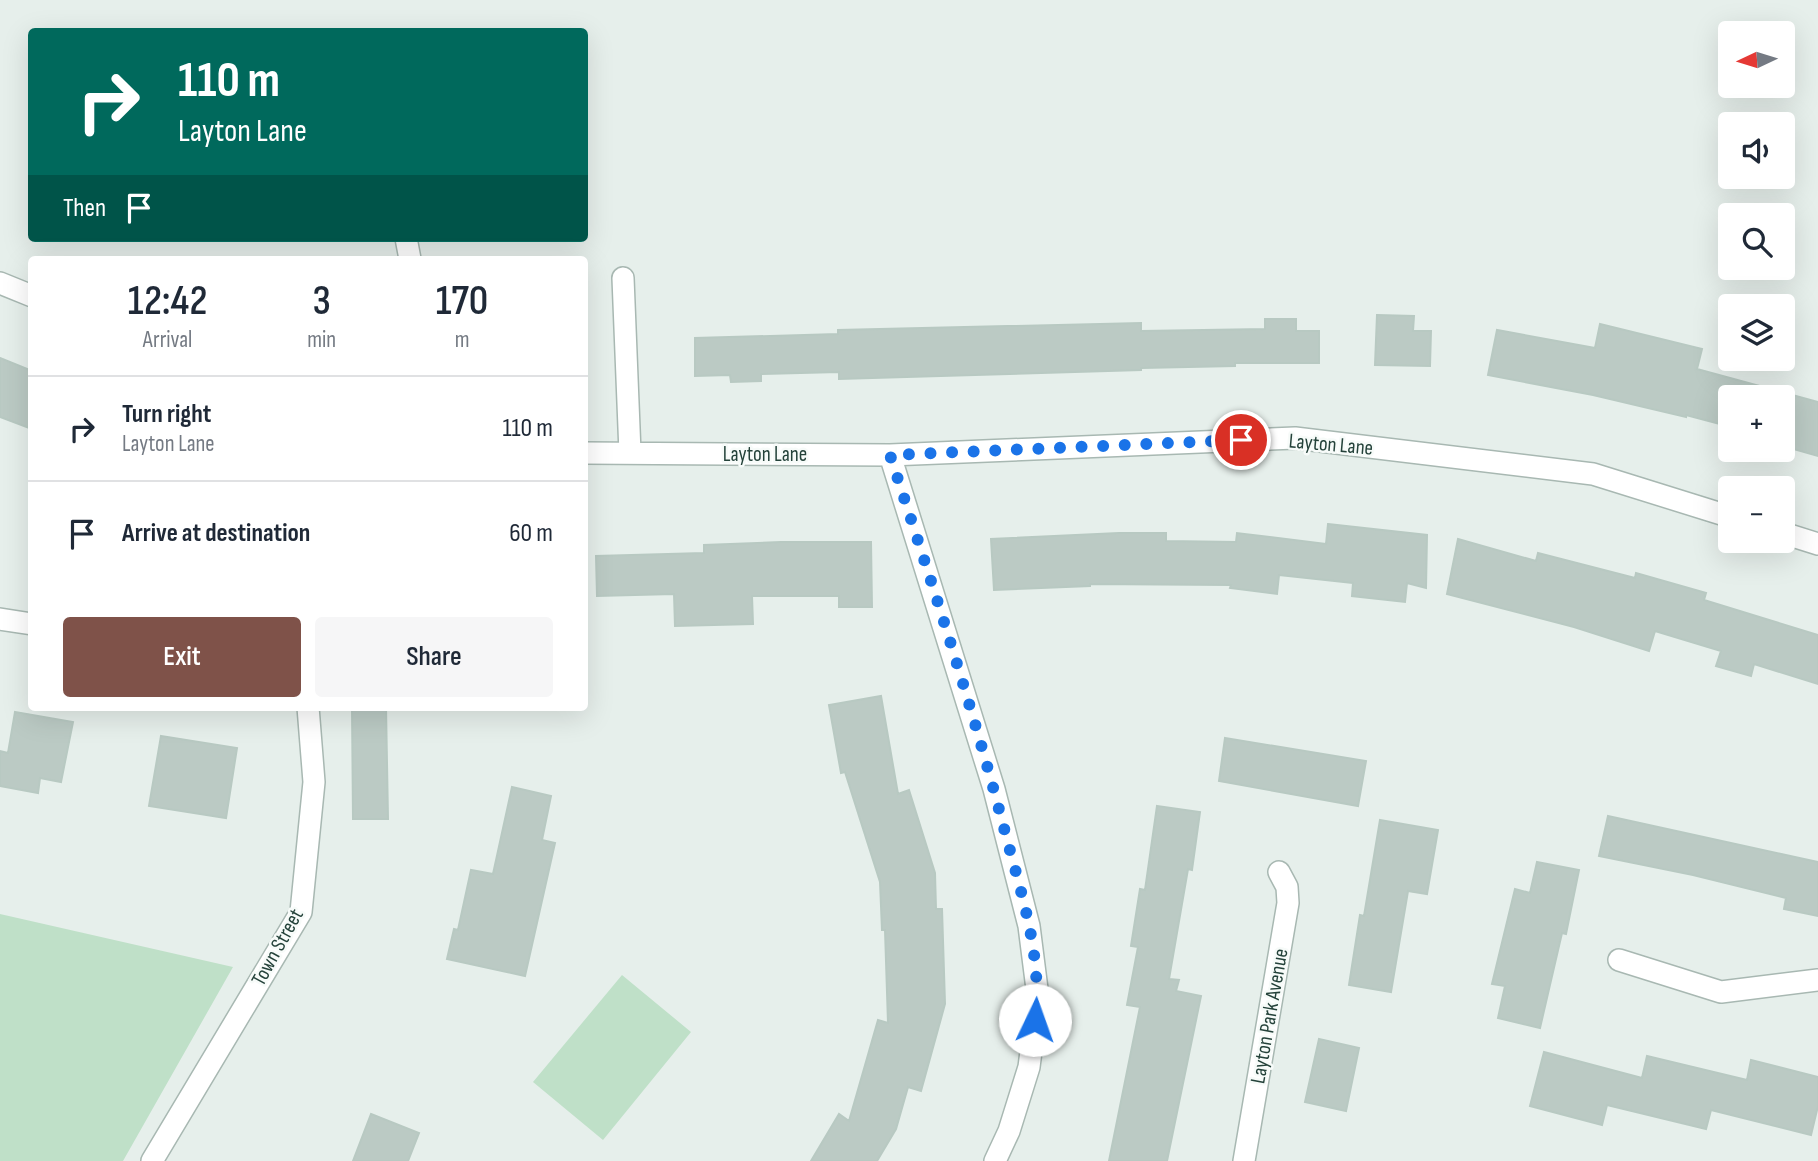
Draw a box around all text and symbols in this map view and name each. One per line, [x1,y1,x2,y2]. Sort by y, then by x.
north arrow [1718,21,1796,98]
map controls [1718,21,1795,553]
text: 110 m [178,52,280,111]
icon: right [63,56,154,147]
text: Layton Lane [178,112,307,151]
button: sound [1718,112,1795,189]
icon: arrive [120,189,158,227]
text: Then [63,193,106,224]
button: search [1718,203,1795,280]
text: 12:42 [128,276,207,327]
text: 3 [312,276,331,327]
text: 170 [436,276,488,327]
button: layers [1718,294,1795,371]
text: Arrival [143,326,192,354]
text: min [307,326,336,354]
text: m [455,326,469,354]
button: + [1718,385,1795,462]
text: Turn right [122,399,211,430]
icon: right [63,410,101,448]
pin [1211,410,1271,470]
text: 110 m [502,413,553,444]
icon: arrive [1222,421,1260,459]
street label: Layton Lane [1288,428,1374,461]
text: Layton Lane [122,430,215,458]
street label: Layton Lane [723,442,807,467]
button: − [1718,476,1795,553]
icon: arrive [63,515,101,553]
text: Arrive at destination [122,518,310,549]
text: 60 m [509,518,553,549]
button: Exit [63,617,301,697]
button: Share [315,617,553,697]
street label: Town Street [246,904,309,990]
street label: Layton Park Avenue [1245,947,1294,1086]
position arrow [998,983,1072,1057]

